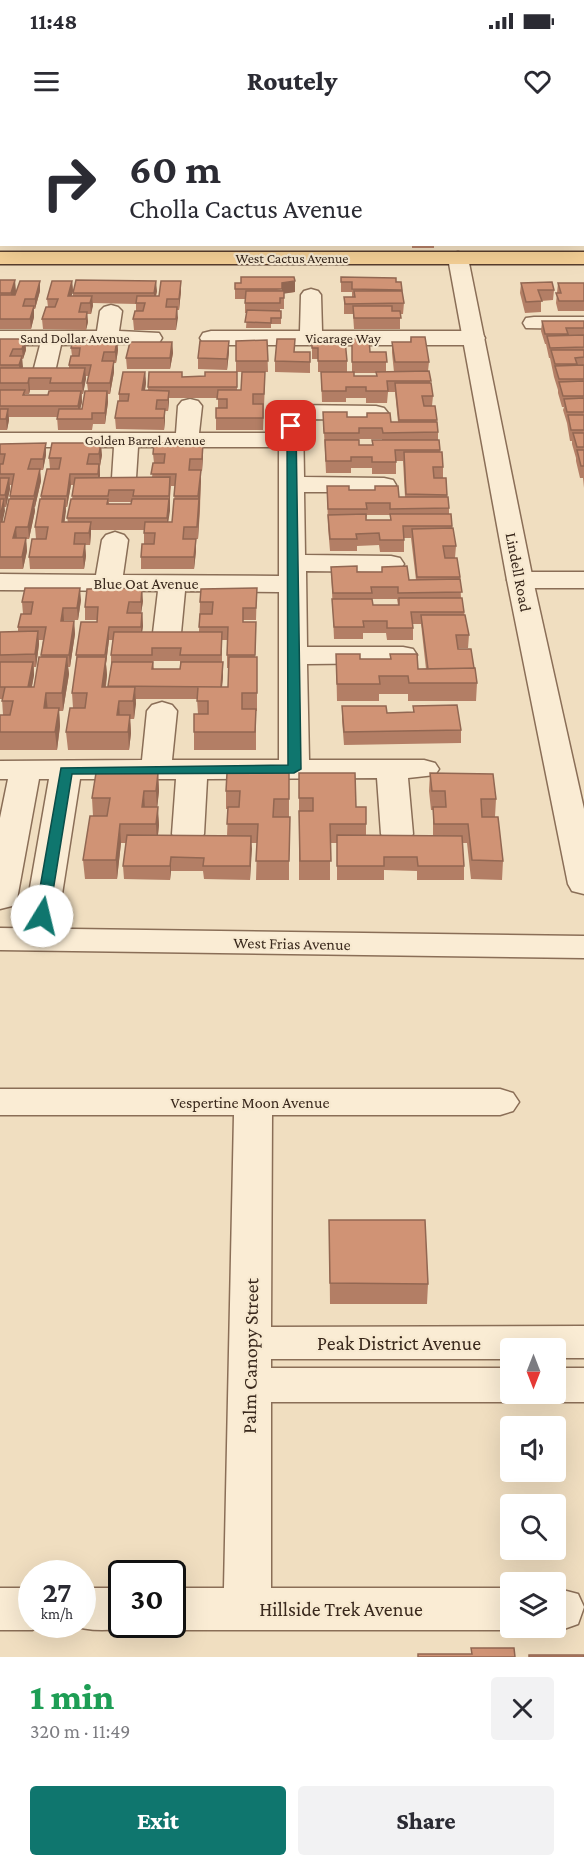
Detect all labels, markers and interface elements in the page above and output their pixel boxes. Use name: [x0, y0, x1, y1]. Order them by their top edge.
text: 11:48: [30, 9, 77, 34]
icon: menu: [30, 65, 63, 98]
icon: heart: [521, 65, 554, 98]
text: Routely: [247, 66, 337, 96]
icon: right: [30, 144, 108, 222]
text: 60 m: [129, 145, 221, 192]
text: Cholla Cactus Avenue: [129, 194, 363, 224]
street label: West Cactus Avenue: [235, 250, 349, 266]
street label: Sand Dollar Avenue: [20, 330, 130, 346]
street label: Vicarage Way: [305, 330, 381, 346]
pin: [265, 400, 316, 451]
icon: arrive: [274, 409, 307, 442]
street label: Golden Barrel Avenue: [85, 432, 205, 448]
street label: Lindell Road: [503, 531, 535, 614]
street label: Blue Oat Avenue: [93, 575, 199, 592]
position arrow: [10, 884, 74, 948]
street label: West Frias Avenue: [233, 934, 351, 953]
street label: Vespertine Moon Avenue: [171, 1094, 329, 1112]
street label: Palm Canopy Street: [238, 1277, 263, 1434]
street label: Peak District Avenue: [317, 1332, 481, 1354]
north arrow: [500, 1338, 566, 1404]
map controls: [500, 1338, 566, 1638]
button: sound: [500, 1416, 566, 1482]
button: search: [500, 1494, 566, 1560]
speed limit sign: 30: [108, 1560, 186, 1638]
button: layers: [500, 1572, 566, 1638]
text: 27: [42, 1575, 72, 1608]
street label: Hillside Trek Avenue: [259, 1598, 423, 1620]
text: km/h: [41, 1606, 73, 1622]
text: 1 min: [30, 1677, 114, 1717]
button: close: [491, 1677, 554, 1740]
text: 320 m · 11:49: [30, 1720, 130, 1742]
button: Exit: [30, 1786, 286, 1855]
button: Share: [298, 1786, 554, 1855]

